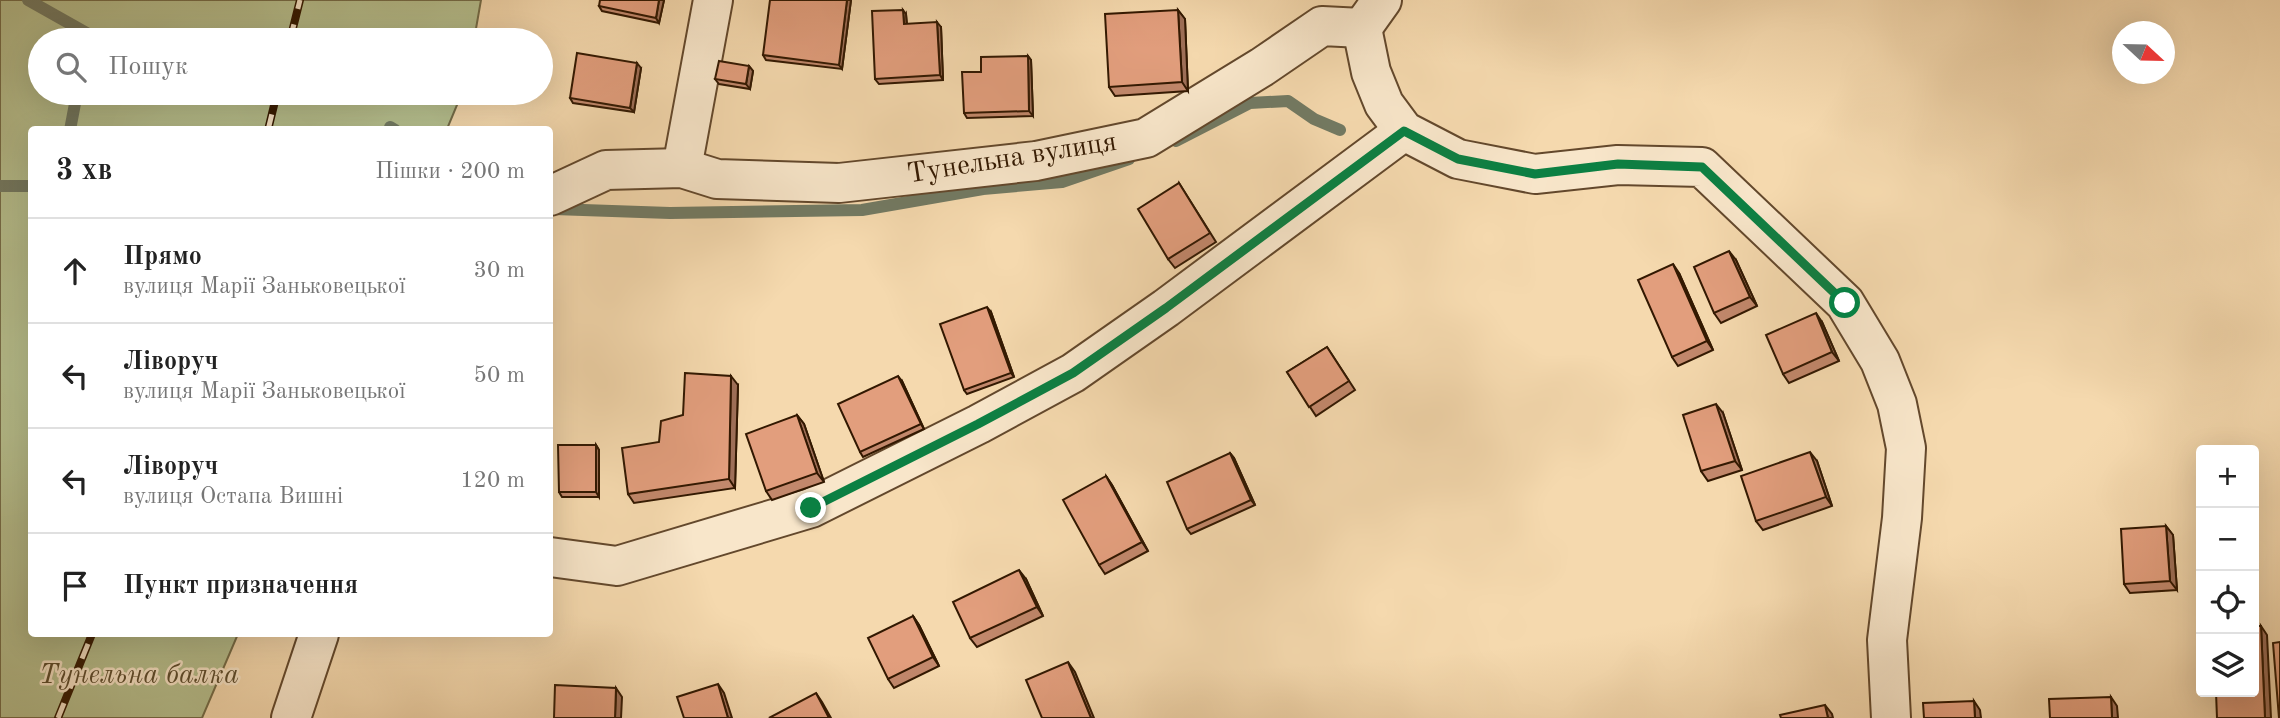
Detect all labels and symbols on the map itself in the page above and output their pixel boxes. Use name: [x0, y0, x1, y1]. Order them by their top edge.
north arrow: [2112, 21, 2175, 84]
street label: Тунельна вулиця: [905, 129, 1119, 189]
route start: [1829, 287, 1860, 318]
route end: [795, 492, 826, 523]
park label: Тунельна балка: [39, 662, 239, 690]

